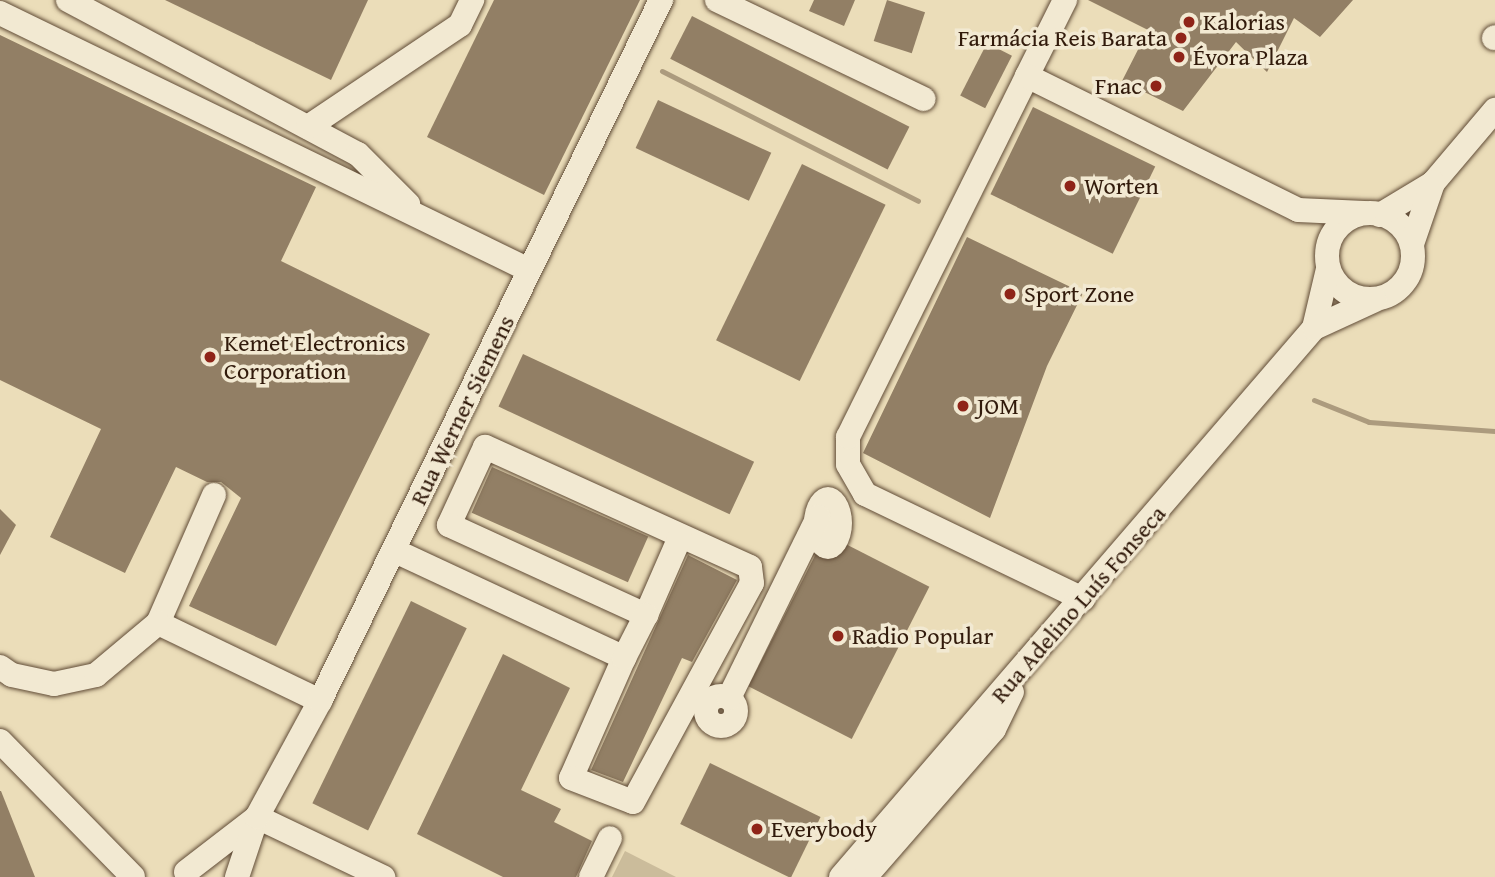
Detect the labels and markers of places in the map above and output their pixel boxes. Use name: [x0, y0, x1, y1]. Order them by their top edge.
place label: Kalorias: [1203, 8, 1285, 36]
marker: Kalorias: [1181, 14, 1197, 30]
place label: Farmácia Reis Barata: [958, 24, 1167, 52]
marker: Farmácia Reis Barata: [1173, 30, 1189, 46]
place label: Évora Plaza: [1193, 43, 1308, 71]
marker: Évora Plaza: [1171, 49, 1187, 65]
place label: Fnac: [1095, 72, 1142, 100]
marker: Fnac: [1148, 78, 1164, 94]
place label: Worten: [1084, 172, 1159, 200]
marker: Worten: [1062, 178, 1078, 194]
place label: Sport Zone: [1024, 280, 1134, 308]
marker: Sport Zone: [1002, 286, 1018, 302]
place label: Kemet Electronics Corporation: [224, 329, 406, 385]
marker: Kemet Electronics Corporation: [202, 349, 218, 365]
place label: JOM: [977, 392, 1019, 420]
marker: JOM: [955, 398, 971, 414]
place label: Radio Popular: [852, 622, 993, 650]
marker: Radio Popular: [830, 628, 846, 644]
place label: Everybody: [771, 815, 877, 843]
marker: Everybody: [749, 821, 765, 837]

